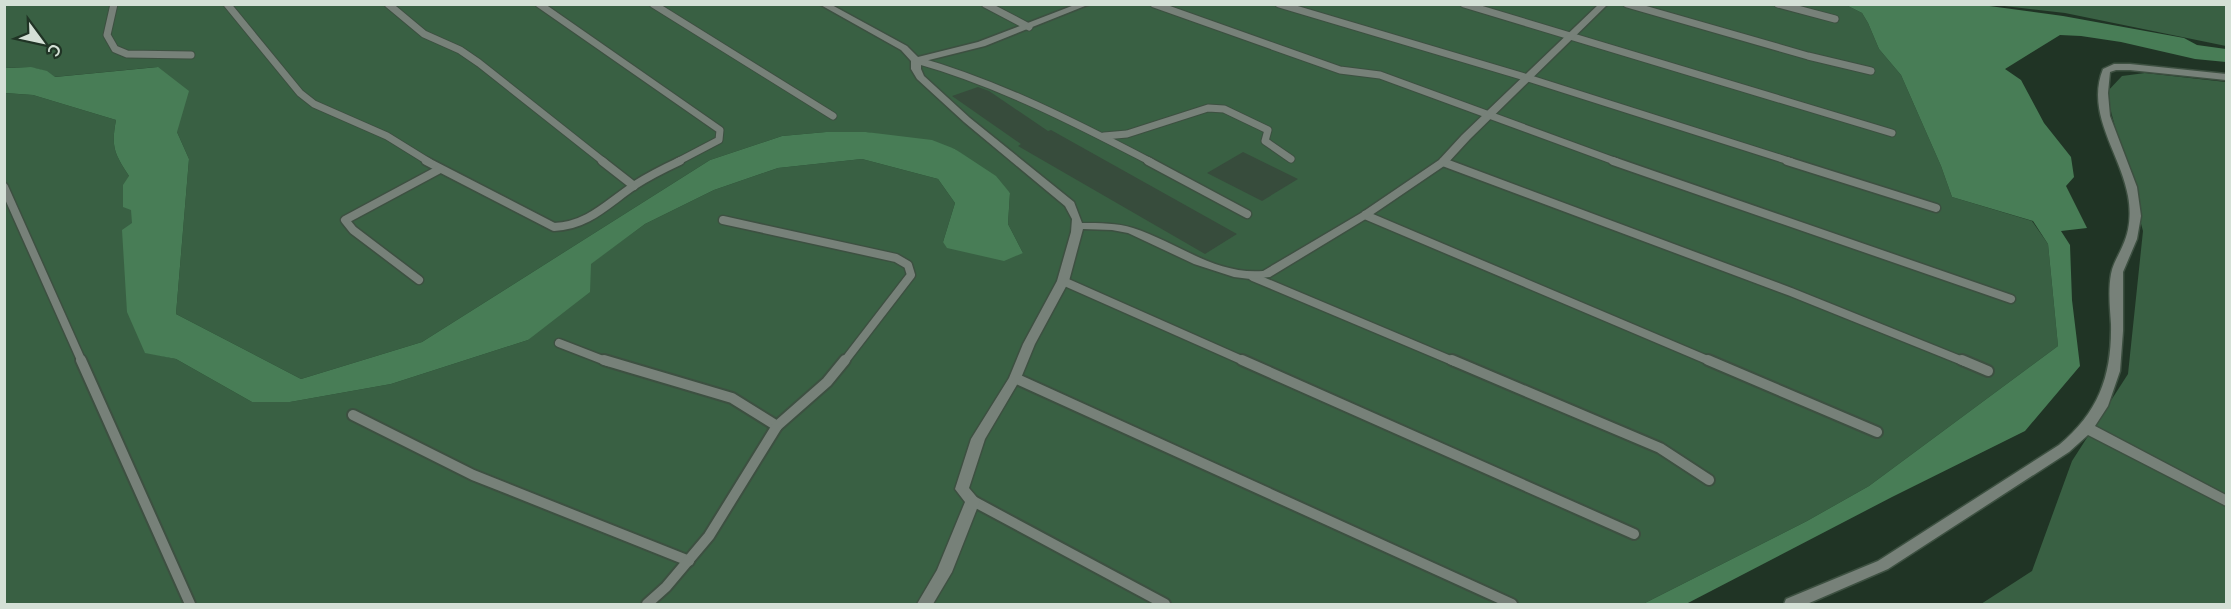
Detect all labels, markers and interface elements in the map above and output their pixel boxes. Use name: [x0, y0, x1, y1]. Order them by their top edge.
north arrow: [12, 12, 72, 72]
text: С: [44, 41, 66, 60]

